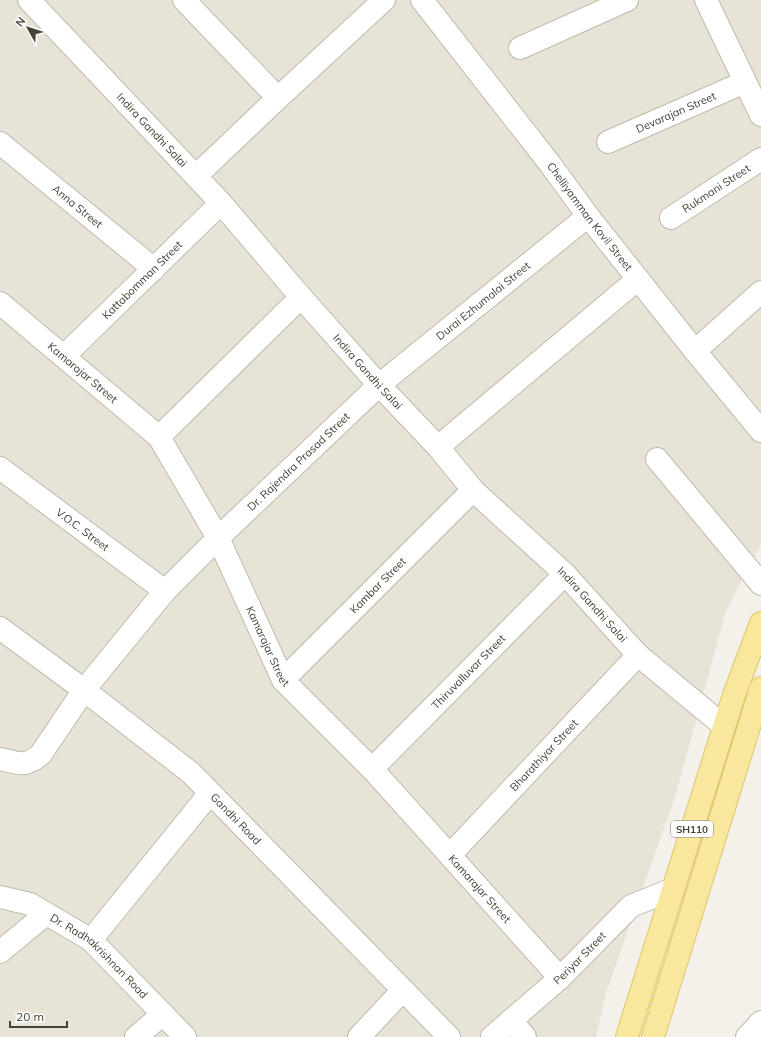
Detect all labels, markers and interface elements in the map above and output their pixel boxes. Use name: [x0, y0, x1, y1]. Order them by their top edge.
north arrow: [8, 8, 48, 48]
text: N: [12, 14, 28, 29]
street label: Devarajan Street: [634, 89, 718, 136]
street label: Indira Gandhi Salai: [114, 90, 190, 170]
street label: Chelliyamman Kovil Street: [544, 159, 636, 274]
street label: Rukmani Street: [680, 161, 753, 216]
street label: Anna Street: [49, 182, 106, 231]
street label: Kattabomman Street: [99, 238, 185, 322]
street label: Durai Ezhumalai Street: [433, 258, 533, 343]
street label: Indira Gandhi Salai: [330, 331, 405, 412]
street label: Kamarajar Street: [45, 339, 120, 406]
street label: Dr. Rajendra Prasad Street: [244, 409, 353, 514]
street label: V.O.C. Street: [53, 505, 112, 554]
street label: Kambar Street: [347, 554, 409, 616]
street label: Indira Gandhi Salai: [555, 564, 630, 645]
street label: Kamarajar Street: [243, 604, 293, 690]
street label: Thiruvalluvar Street: [428, 631, 509, 712]
street label: Bharathiyar Street: [507, 716, 581, 794]
street label: Gandhi Road: [208, 790, 264, 848]
road number: SH110: [671, 821, 713, 837]
street label: Kamarajar Street: [445, 852, 514, 926]
street label: Dr. Radhakrishnan Road: [48, 911, 151, 1001]
street label: Periyar Street: [550, 928, 609, 988]
scale bar: [10, 1003, 67, 1029]
text: 20 m: [16, 1009, 44, 1024]

